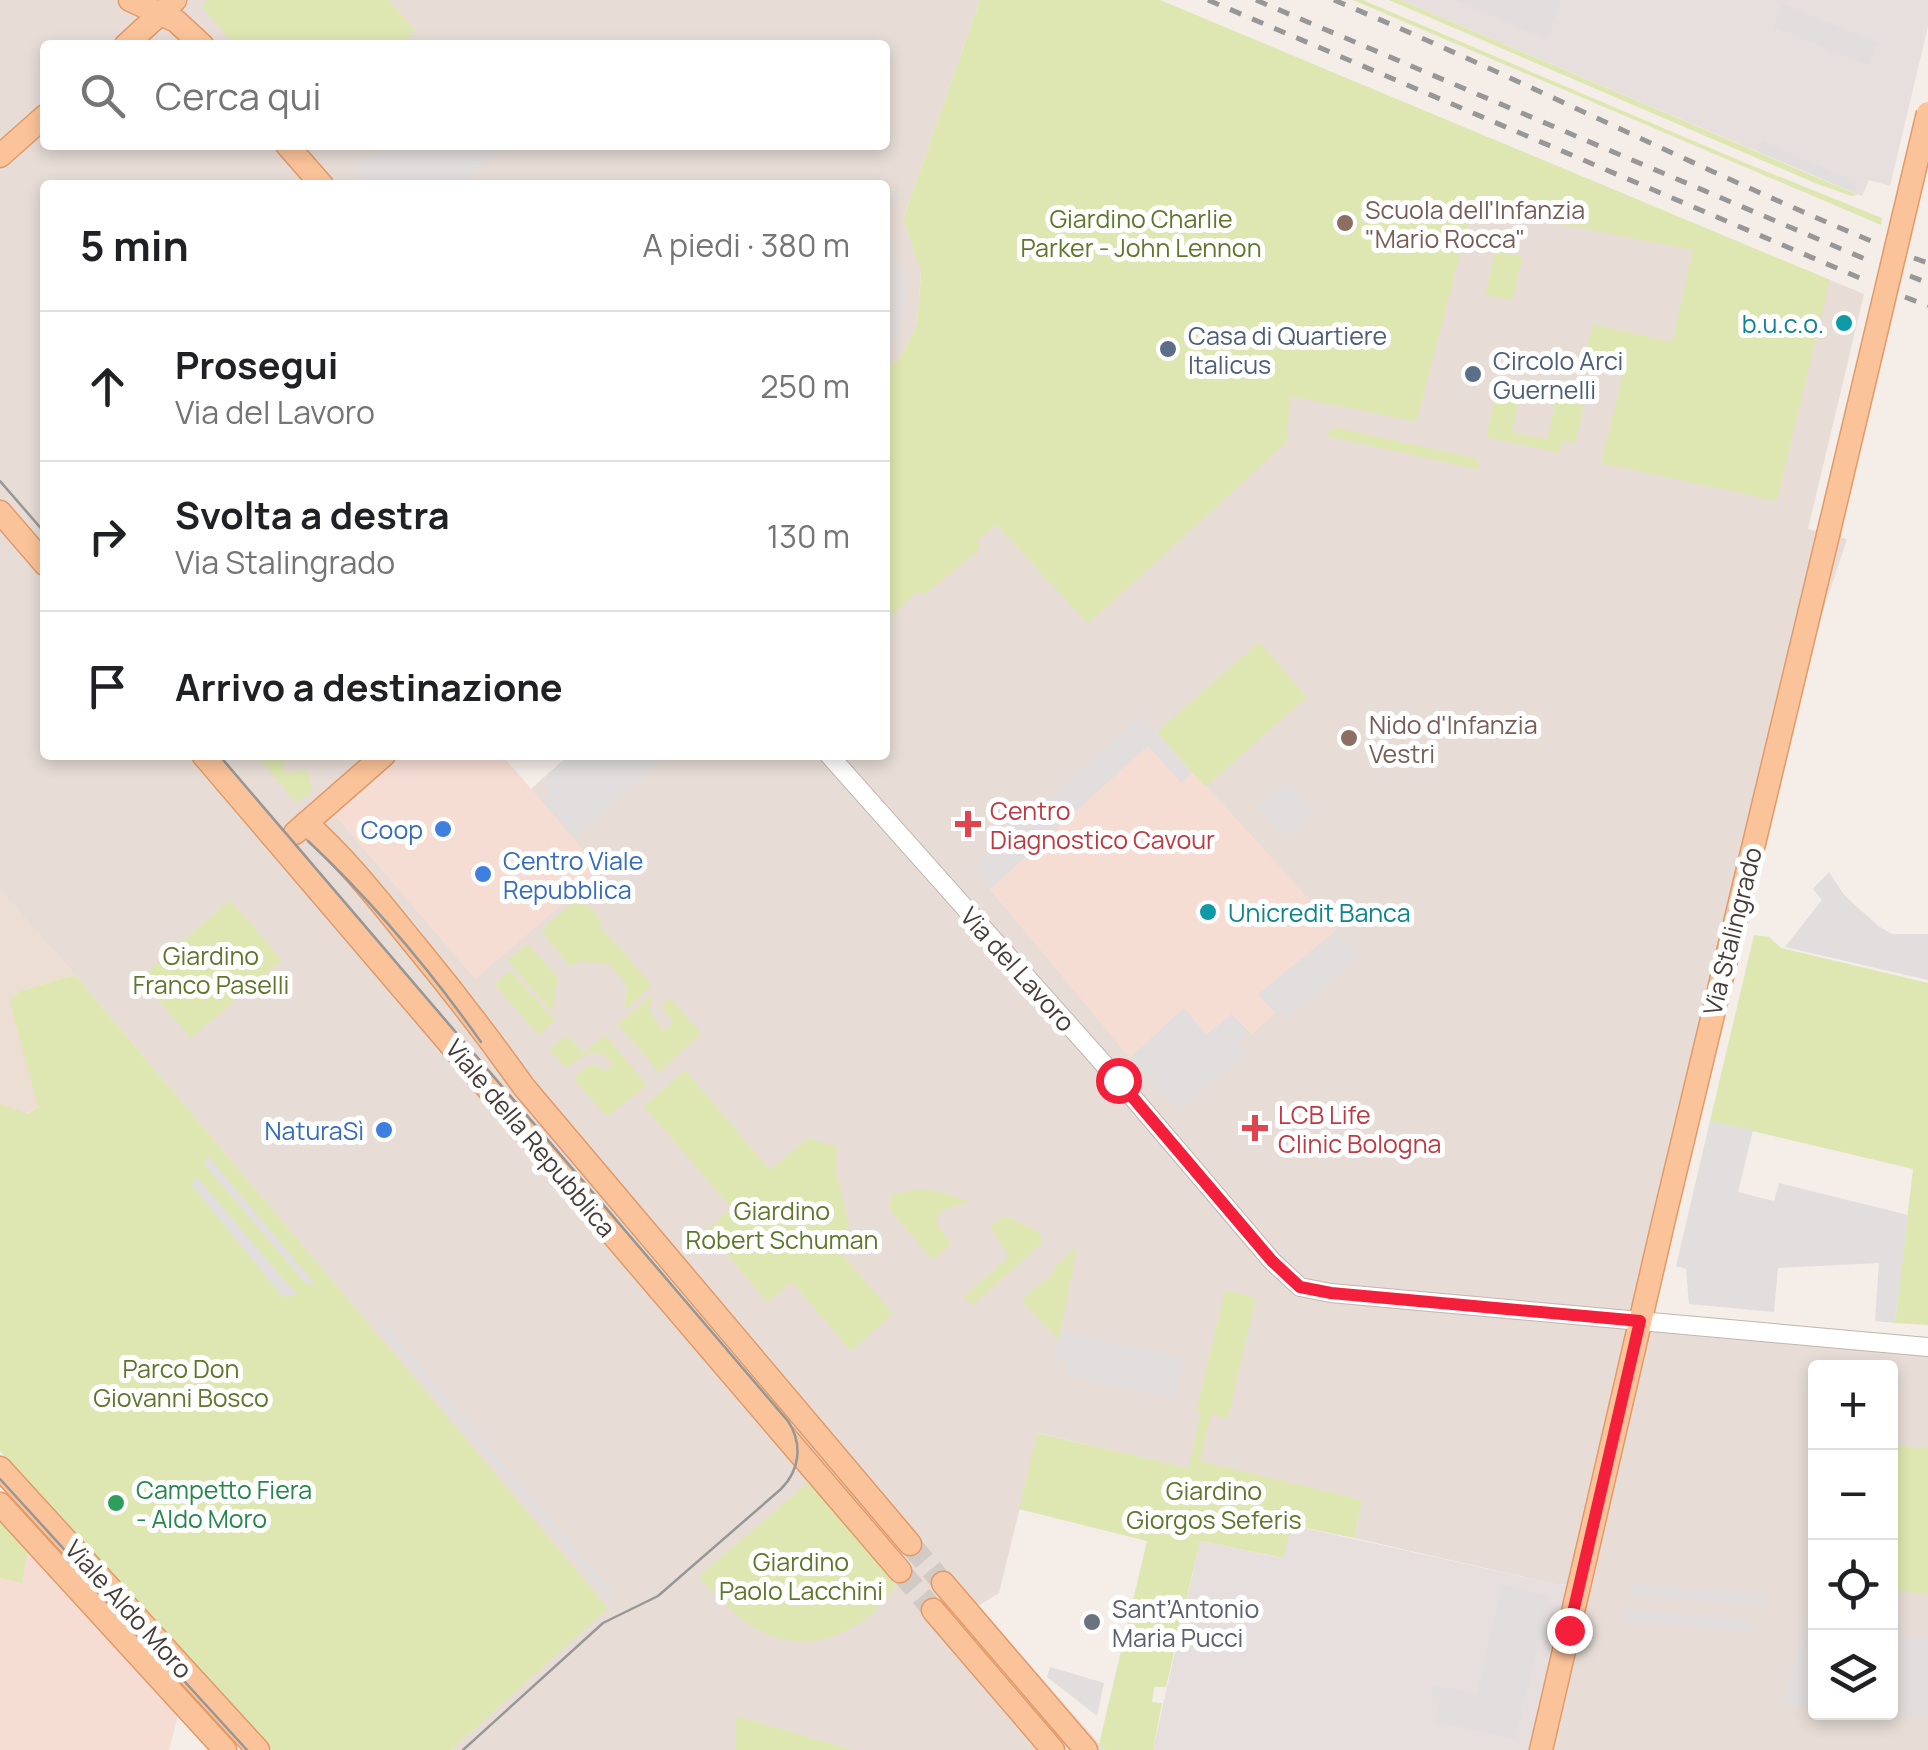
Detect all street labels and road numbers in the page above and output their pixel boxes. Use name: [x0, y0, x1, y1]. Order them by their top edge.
street label: Via Stalingrado: [1694, 843, 1770, 1019]
street label: Via del Lavoro: [953, 899, 1083, 1039]
street label: Viale della Repubblica: [438, 1032, 624, 1244]
street label: Viale Aldo Moro: [57, 1532, 201, 1686]

